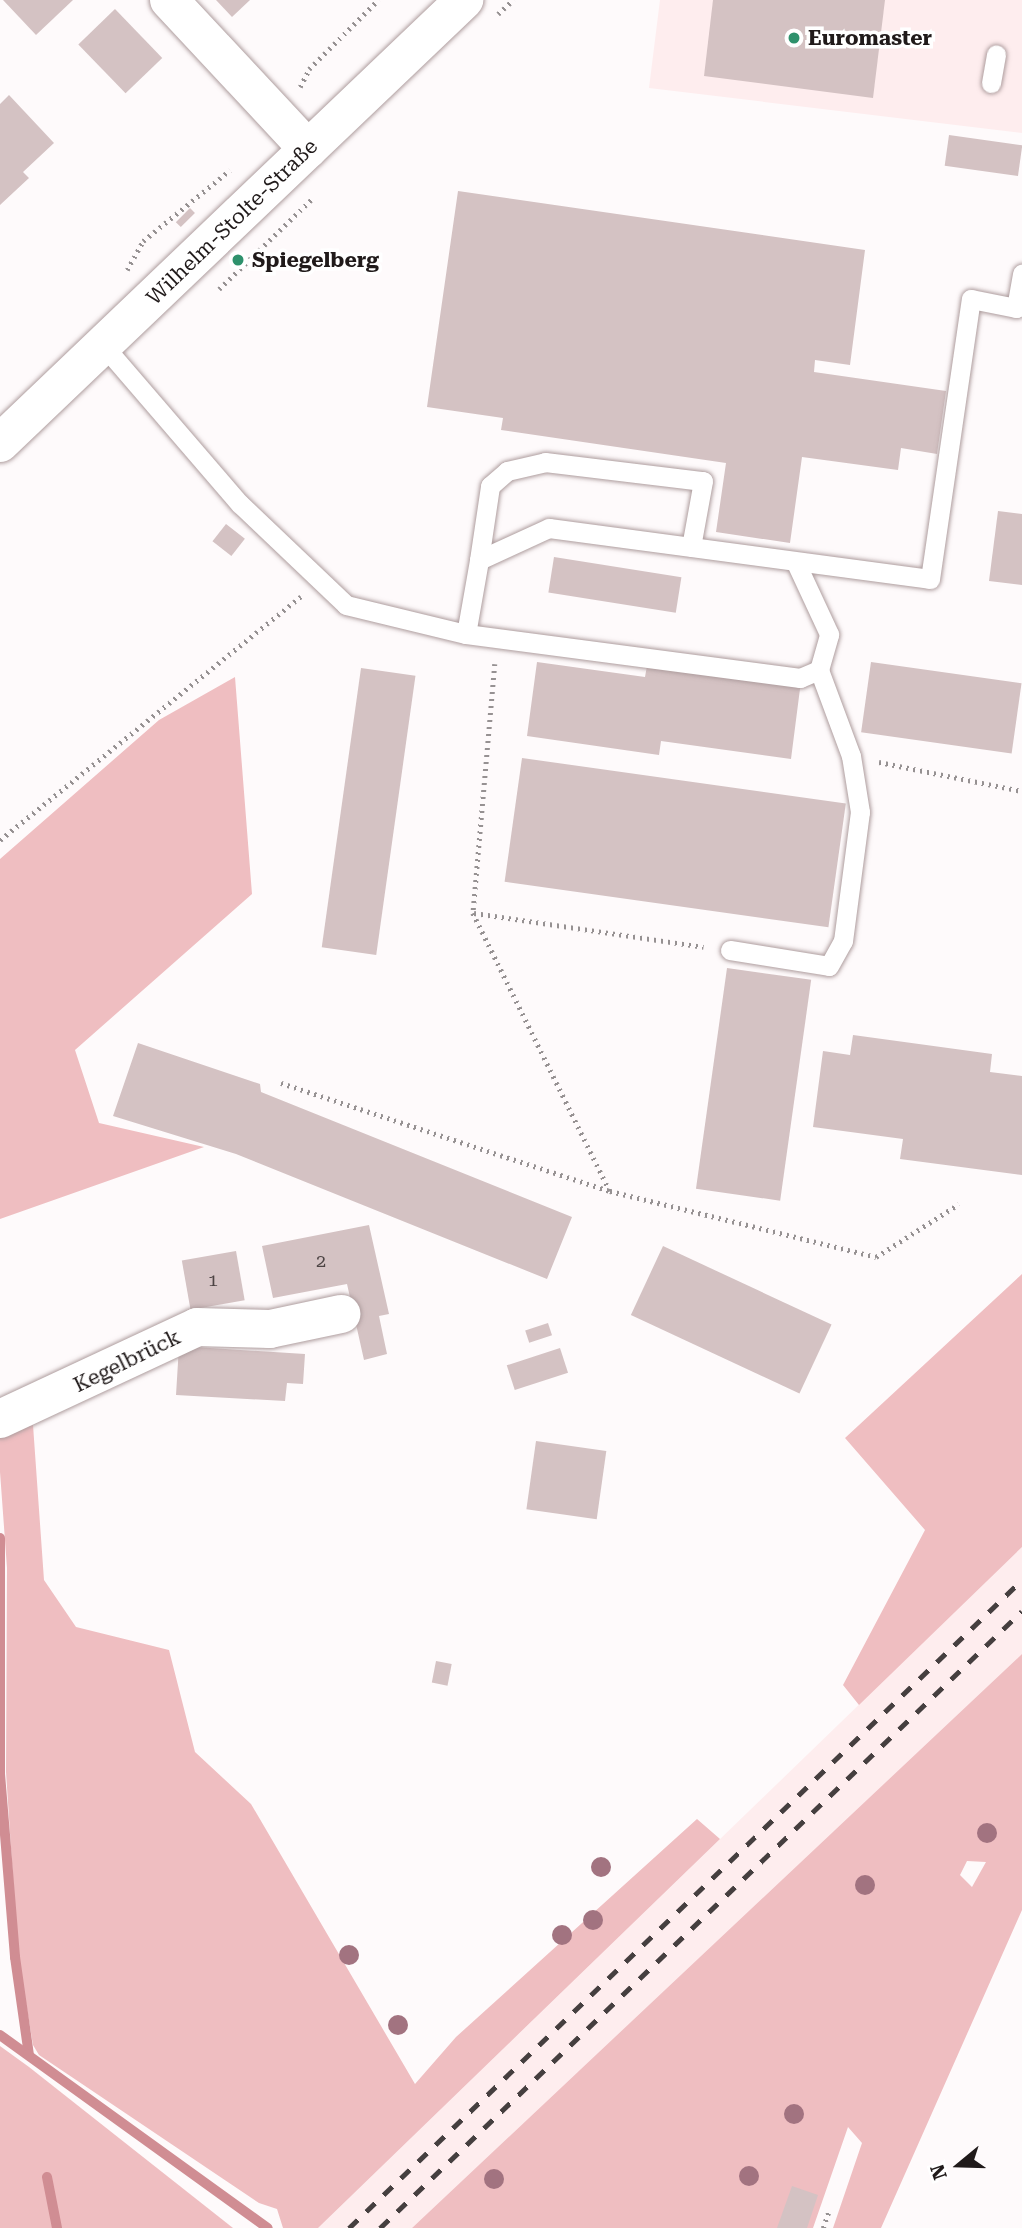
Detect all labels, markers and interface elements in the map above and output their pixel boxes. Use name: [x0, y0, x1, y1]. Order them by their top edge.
place label: Euromaster: [808, 25, 932, 51]
marker: Euromaster: [786, 30, 802, 46]
street label: Wilhelm-Stolte-Straße: [141, 134, 323, 310]
place label: Spiegelberg: [252, 247, 379, 273]
marker: Spiegelberg: [230, 252, 246, 268]
house number: 2: [316, 1250, 326, 1272]
house number: 1: [208, 1269, 218, 1291]
street label: Kegelbrück: [69, 1324, 185, 1398]
north arrow: [924, 2130, 994, 2200]
text: N: [925, 2161, 952, 2183]

